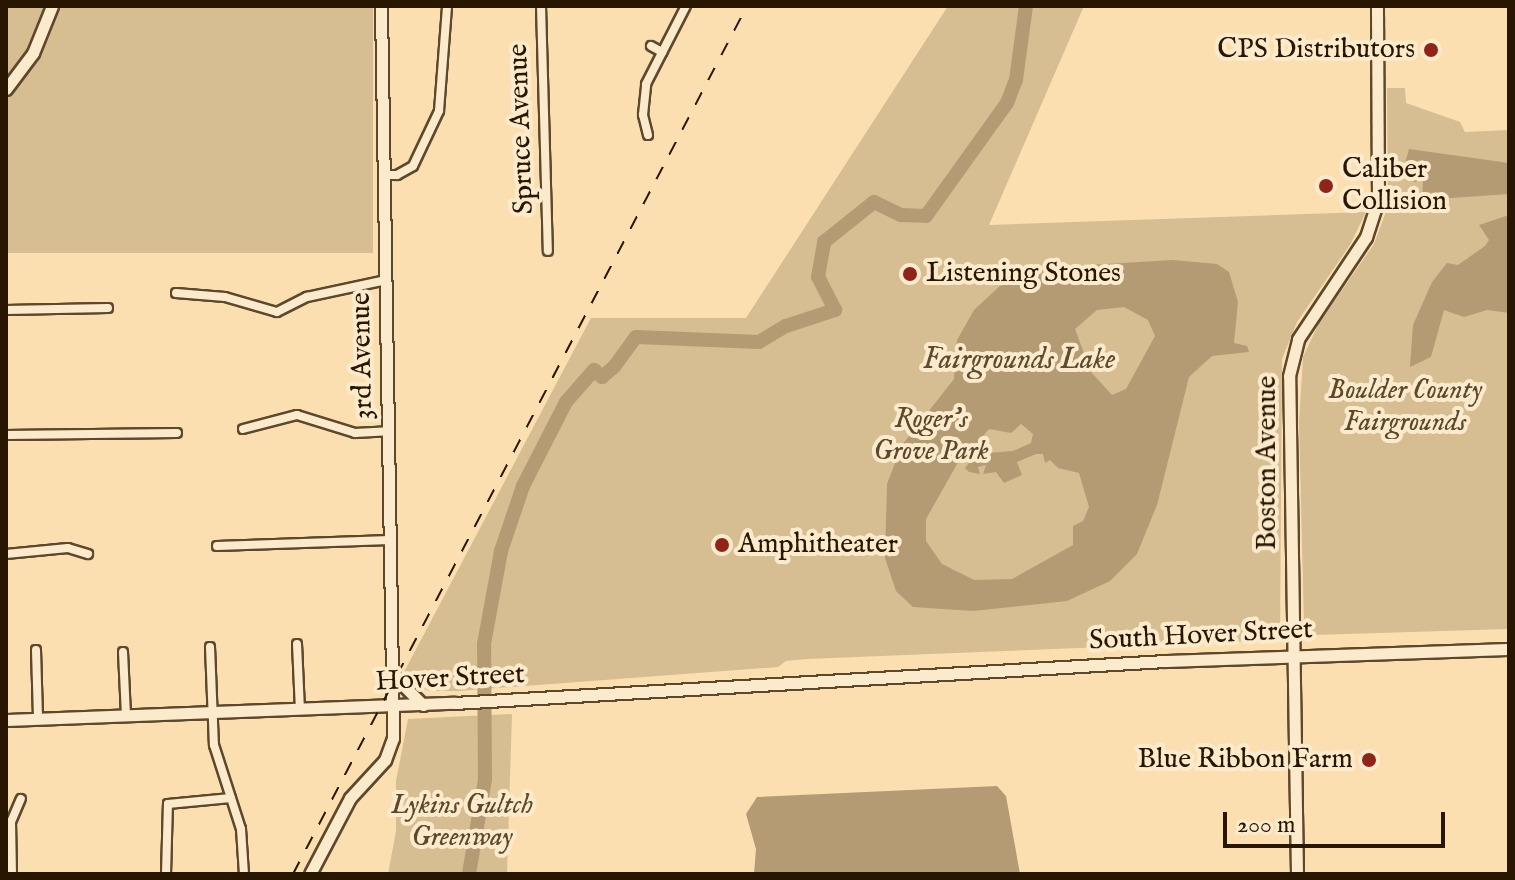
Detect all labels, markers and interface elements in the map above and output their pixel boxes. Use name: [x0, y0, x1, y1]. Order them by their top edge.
place label: CPS Distributors: [1217, 33, 1415, 67]
marker: CPS Distributors: [1422, 41, 1440, 59]
street label: Spruce Avenue: [502, 43, 542, 215]
place label: Caliber Collision: [1342, 153, 1447, 219]
marker: Caliber Collision: [1317, 177, 1335, 195]
place label: Listening Stones: [926, 257, 1121, 291]
marker: Listening Stones: [901, 265, 919, 283]
street label: 3rd Avenue: [345, 292, 381, 420]
water label: Fairgrounds Lake: [923, 342, 1115, 378]
park label: Boulder County Fairgrounds: [1328, 374, 1482, 440]
street label: Boston Avenue: [1251, 376, 1285, 550]
park label: Roger's Grove Park: [873, 403, 989, 469]
place label: Amphitheater: [738, 528, 898, 562]
marker: Amphitheater: [713, 536, 731, 554]
street label: South Hover Street: [1088, 613, 1314, 659]
street label: Hover Street: [374, 658, 526, 700]
place label: Blue Ribbon Farm: [1138, 743, 1353, 777]
marker: Blue Ribbon Farm: [1360, 751, 1378, 769]
park label: Lykins Gultch Greenway: [391, 789, 533, 855]
scale bar: [1227, 796, 1449, 846]
text: 200 m: [1237, 810, 1296, 841]

